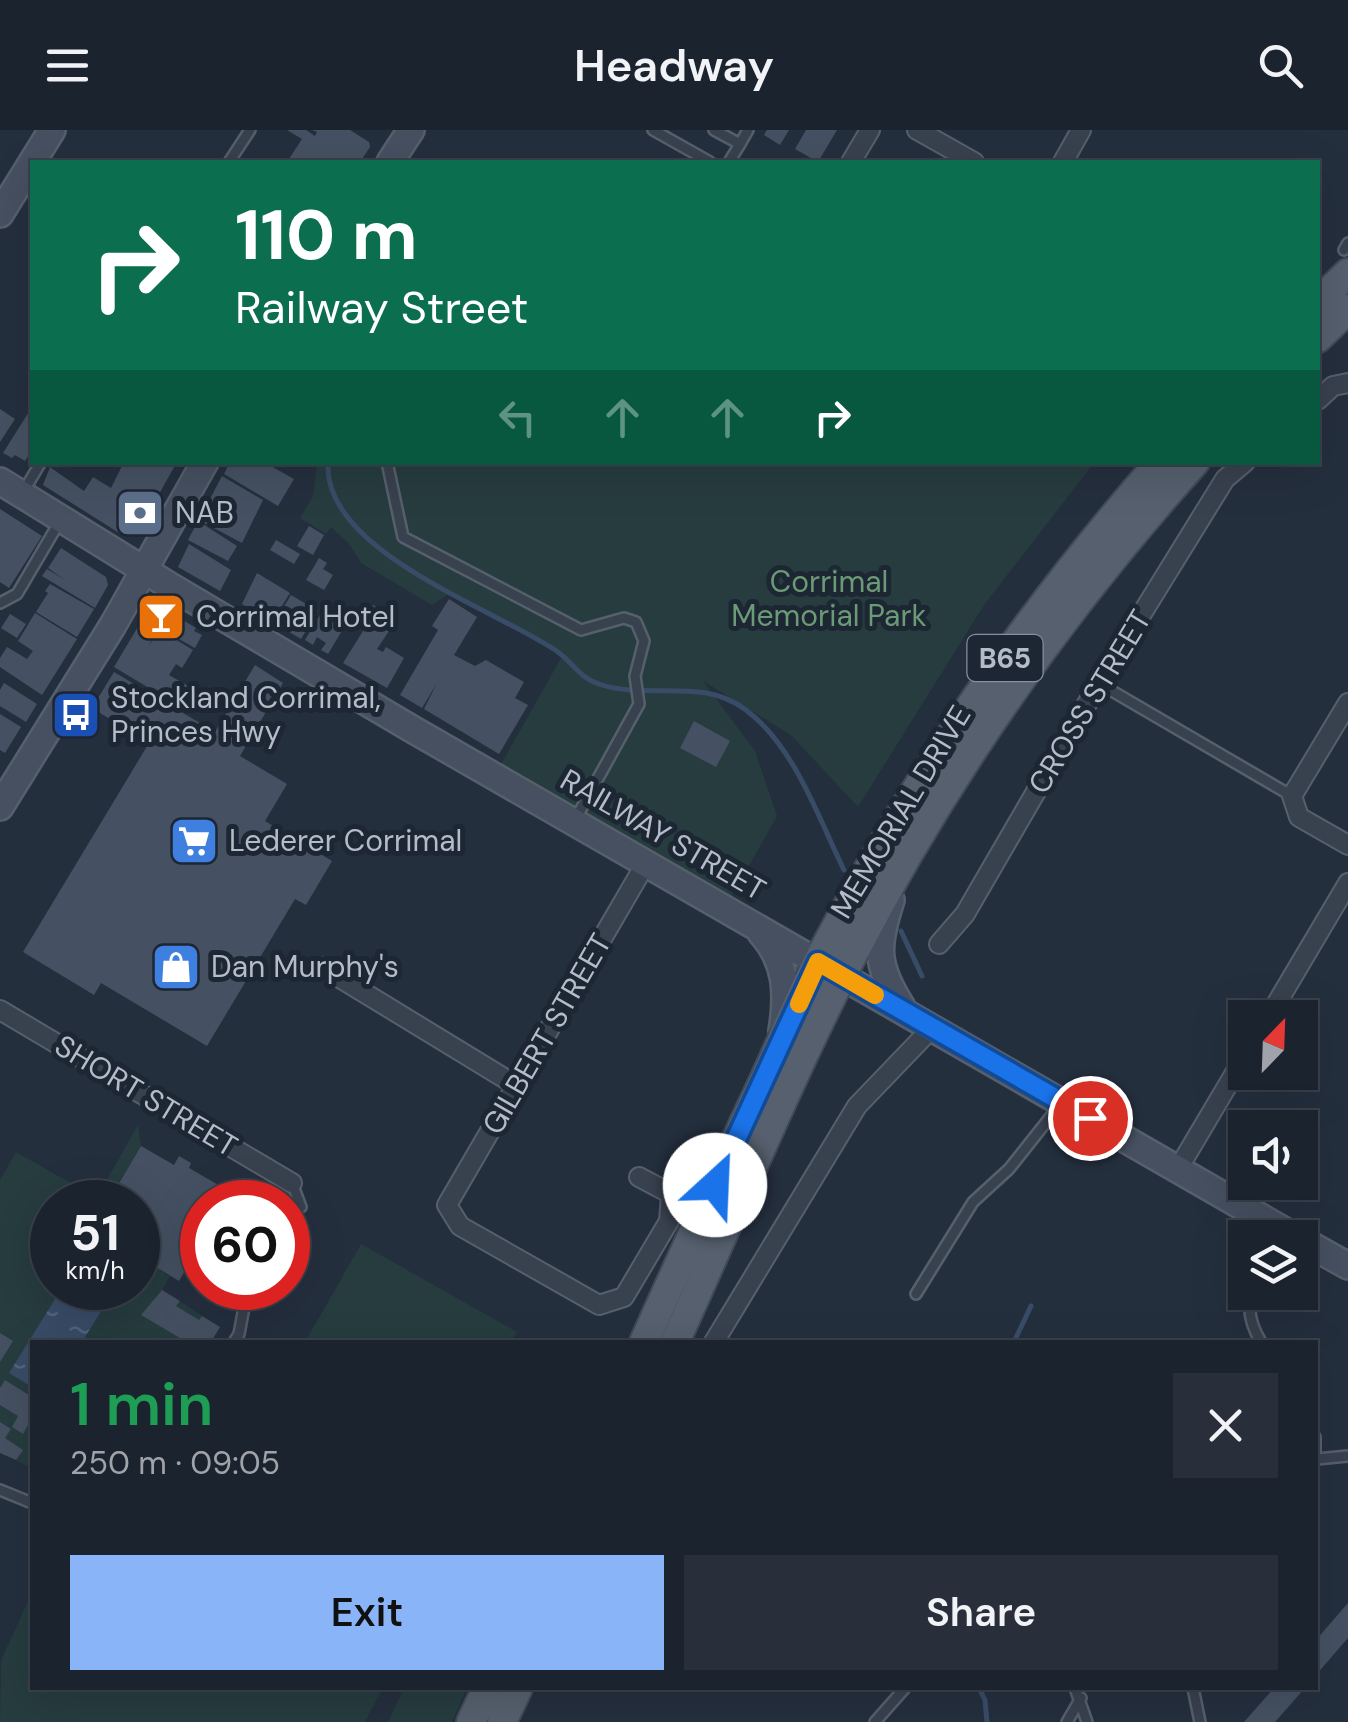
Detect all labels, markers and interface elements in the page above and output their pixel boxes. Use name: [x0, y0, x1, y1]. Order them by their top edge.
text: Headway: [574, 36, 774, 95]
icon: menu: [40, 38, 95, 93]
icon: search: [1253, 38, 1308, 93]
text: 110 m: [235, 190, 418, 281]
icon: right: [70, 200, 200, 330]
text: Railway Street: [235, 278, 528, 337]
icon: left: [490, 390, 545, 445]
icon: ahead: [595, 390, 650, 445]
icon: ahead: [700, 390, 755, 445]
icon: right: [805, 390, 860, 445]
bank icon: NAB: [114, 487, 166, 539]
place label: NAB: [175, 493, 234, 532]
park label: Corrimal Memorial Park: [731, 562, 927, 635]
bar icon: Corrimal Hotel: [135, 591, 187, 643]
place label: Corrimal Hotel: [196, 597, 395, 636]
street label: CROSS STREET: [1019, 603, 1160, 801]
road number: B65: [968, 635, 1042, 681]
place label: Stockland Corrimal, Princes Hwy: [111, 678, 381, 751]
bus stop icon: Stockland Corrimal, Princes Hwy: [50, 689, 102, 741]
street label: MEMORIAL DRIVE: [822, 698, 980, 925]
street label: RAILWAY STREET: [554, 760, 773, 909]
supermarket icon: Lederer Corrimal: [168, 815, 220, 867]
place label: Lederer Corrimal: [229, 821, 462, 860]
street label: GILBERT STREET: [473, 926, 620, 1141]
shop icon: Dan Murphy's: [150, 941, 202, 993]
place label: Dan Murphy's: [211, 947, 399, 986]
north arrow: [1228, 1000, 1318, 1090]
map controls: [1228, 1000, 1318, 1310]
street label: SHORT STREET: [48, 1026, 245, 1165]
pin: [1048, 1076, 1133, 1161]
icon: arrive: [1063, 1091, 1118, 1146]
button: sound: [1228, 1110, 1318, 1200]
position arrow: [663, 1133, 767, 1237]
speed limit sign: 60: [180, 1180, 310, 1310]
text: 51: [70, 1200, 120, 1266]
button: layers: [1228, 1220, 1318, 1310]
text: km/h: [65, 1254, 125, 1287]
text: 1 min: [70, 1365, 213, 1444]
button: close: [1173, 1373, 1278, 1478]
text: 250 m · 09:05: [70, 1442, 280, 1484]
button: Exit: [70, 1555, 664, 1670]
button: Share: [684, 1555, 1278, 1670]

